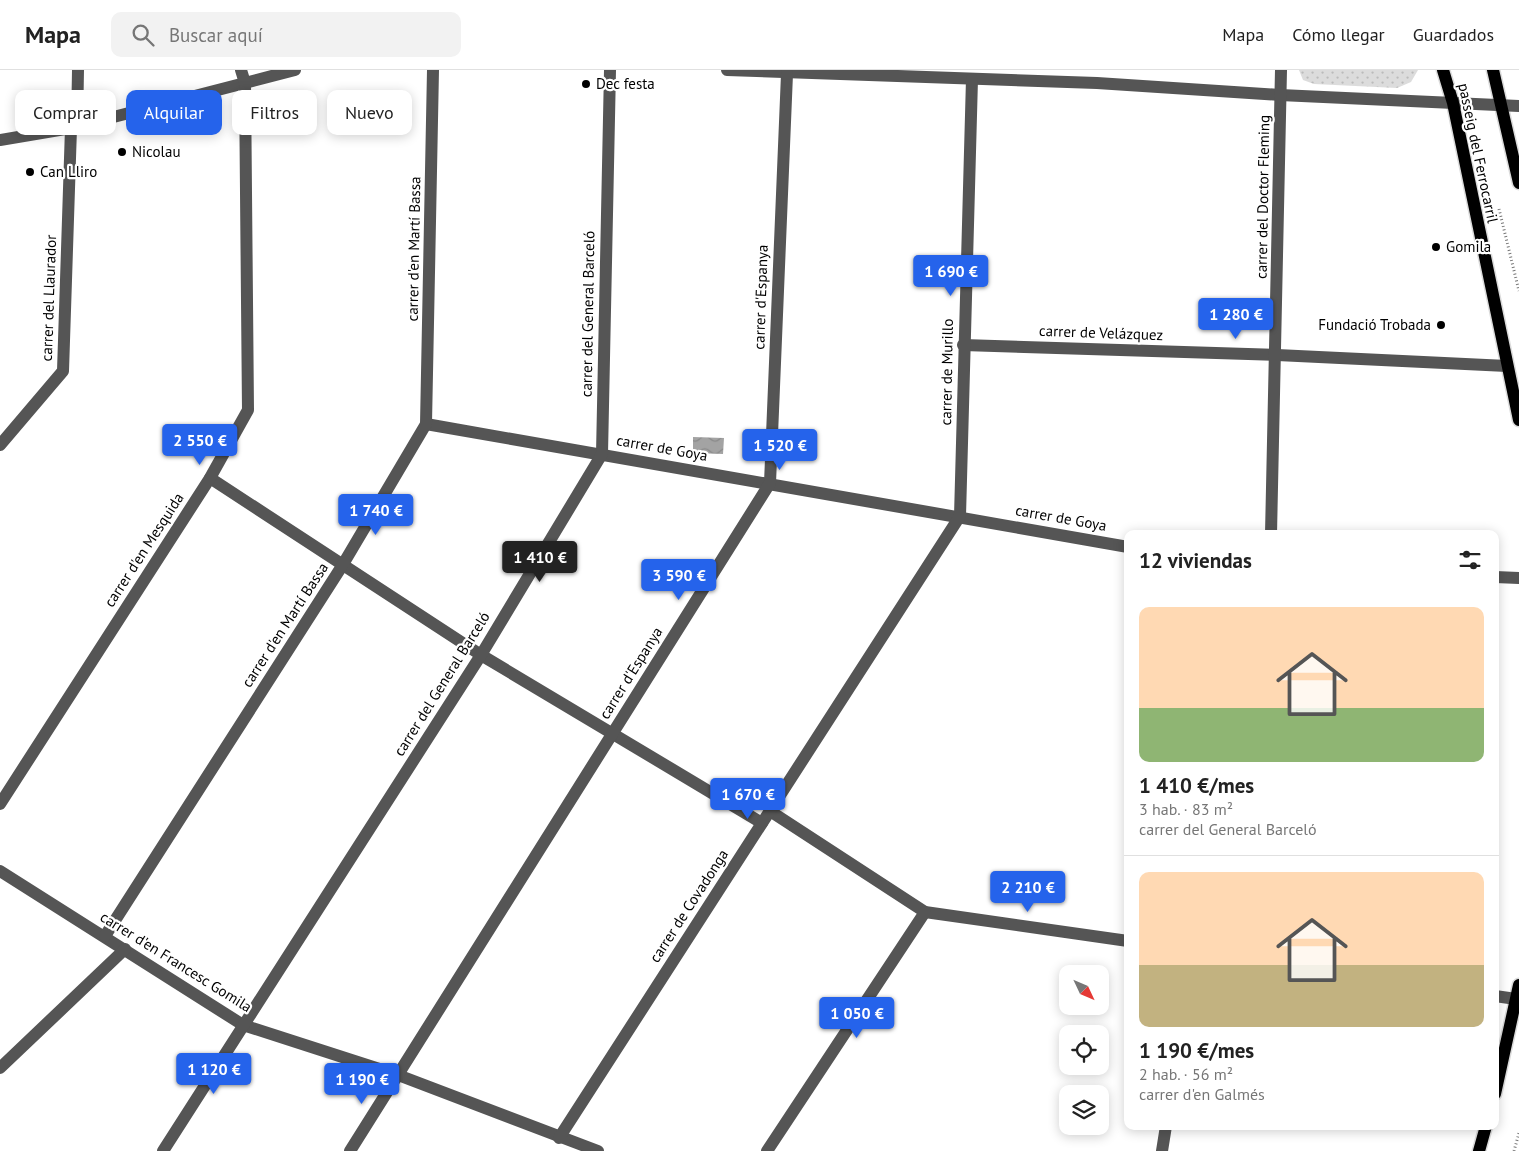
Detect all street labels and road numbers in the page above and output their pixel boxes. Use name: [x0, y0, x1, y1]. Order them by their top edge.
street label: passeig del Ferrocarril: [1454, 81, 1503, 225]
street label: carrer del Doctor Fleming: [1252, 115, 1273, 279]
street label: carrer d'en Martí Bassa: [403, 176, 424, 322]
street label: carrer del General Barceló: [577, 231, 598, 397]
street label: carrer del Llaurador: [37, 234, 60, 362]
street label: carrer d'Espanya: [749, 244, 772, 350]
street label: carrer de Murillo: [936, 318, 957, 426]
street label: carrer de Velázquez: [1039, 321, 1163, 344]
street label: carrer de Goya: [615, 430, 709, 465]
street label: carrer d'en Mesquida: [100, 489, 188, 610]
street label: carrer de Goya: [1014, 500, 1108, 535]
street label: carrer d'en Martí Bassa: [237, 559, 332, 691]
street label: carrer del General Barceló: [389, 608, 494, 759]
street label: carrer d'Espanya: [595, 623, 666, 722]
street label: carrer de Covadonga: [645, 846, 732, 966]
street label: carrer d'en Francesc Gomila: [97, 907, 256, 1016]

